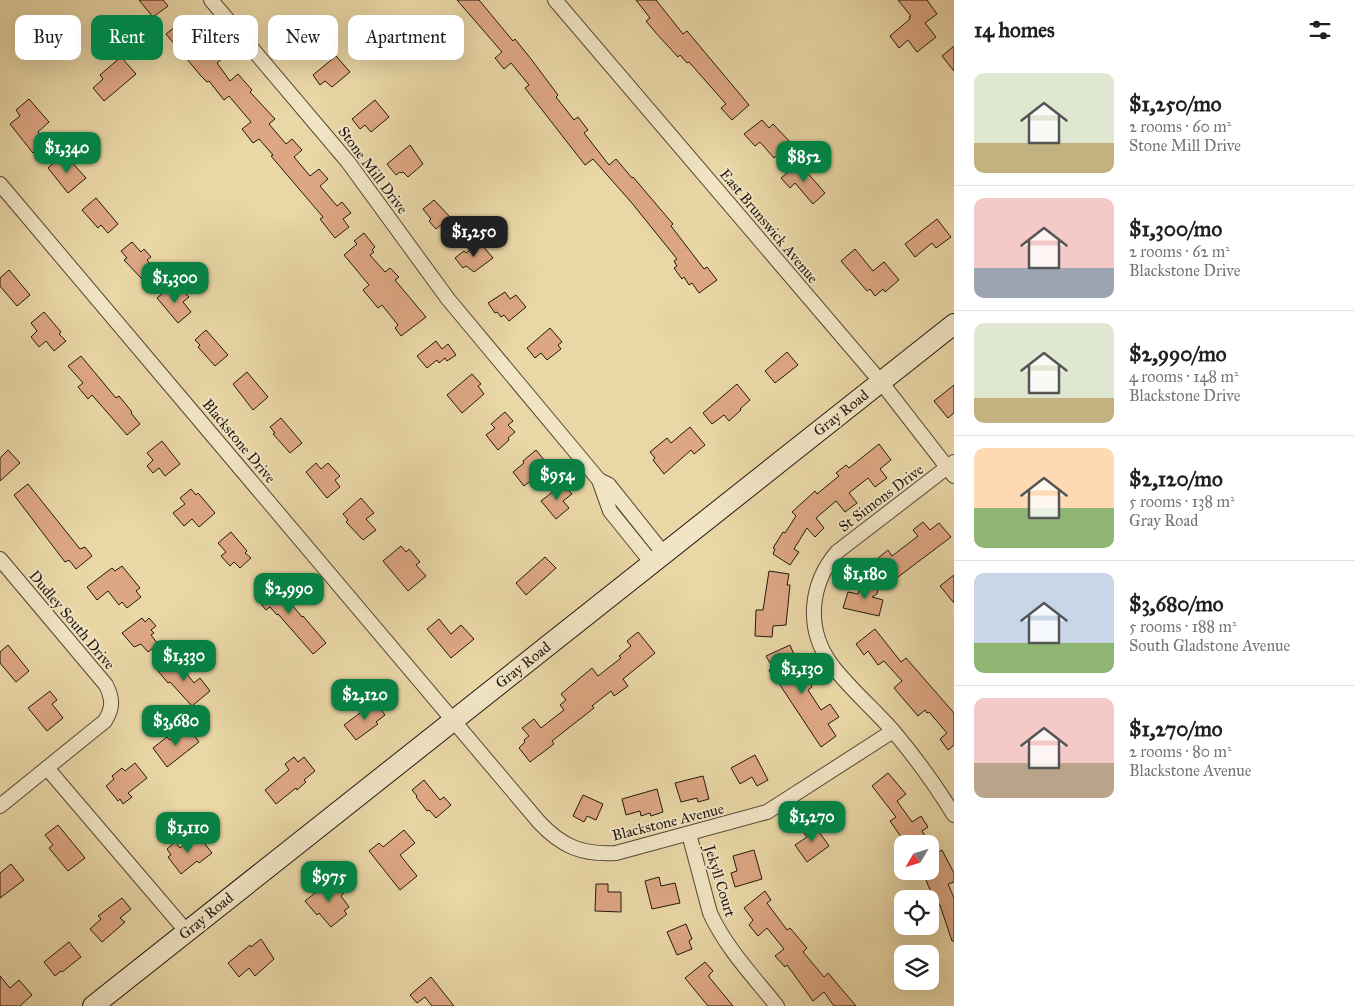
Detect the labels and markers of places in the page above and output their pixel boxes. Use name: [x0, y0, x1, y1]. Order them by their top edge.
pin: $1,340: [26, 132, 108, 174]
pin: $852: [774, 140, 834, 183]
pin: $1,250: [433, 216, 515, 258]
pin: $1,300: [134, 262, 216, 304]
pin: $954: [527, 458, 587, 501]
pin: $1,180: [824, 558, 906, 600]
pin: $2,990: [248, 572, 330, 615]
pin: $1,330: [143, 640, 225, 682]
pin: $1,130: [761, 652, 843, 695]
pin: $2,120: [324, 678, 406, 721]
pin: $3,680: [135, 704, 217, 747]
pin: $1,270: [771, 800, 853, 843]
pin: $1,110: [147, 812, 229, 854]
pin: $975: [299, 860, 359, 903]

